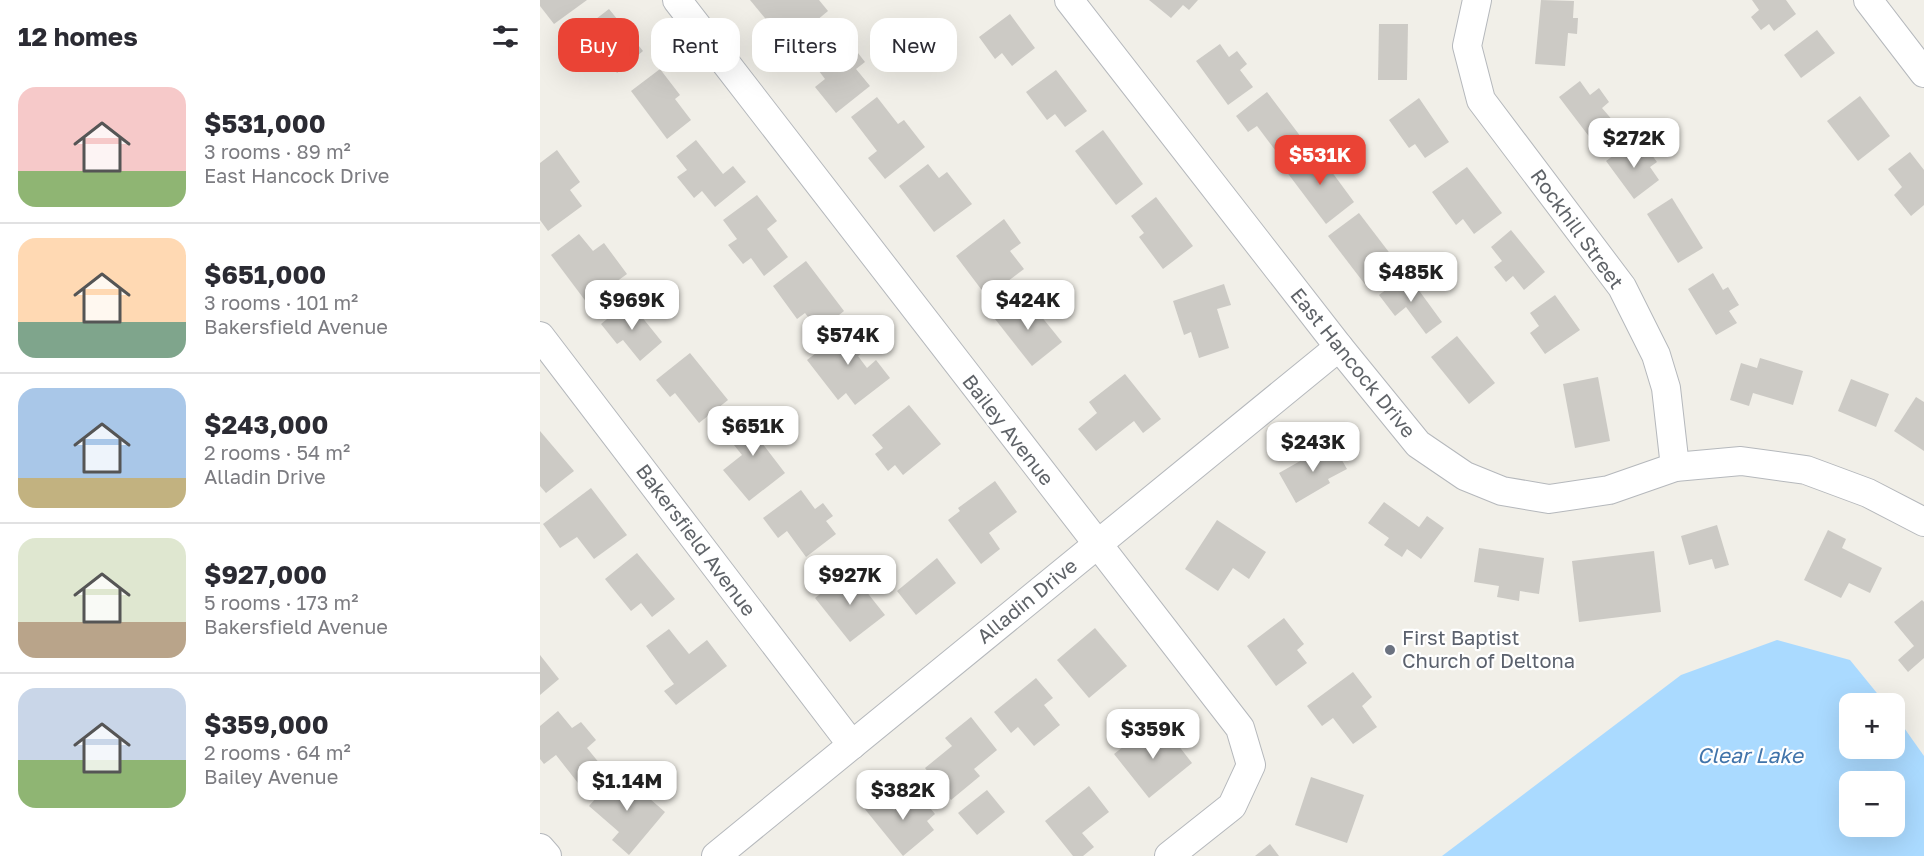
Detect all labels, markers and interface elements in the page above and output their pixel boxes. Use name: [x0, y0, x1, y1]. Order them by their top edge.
chip: Buy: [558, 18, 639, 72]
chip: Rent: [651, 18, 740, 72]
chip: Filters: [752, 18, 858, 72]
chip: New: [870, 18, 957, 72]
icon: filters: [489, 20, 522, 53]
text: 12 homes: [18, 21, 138, 52]
text: $531,000: [204, 108, 326, 139]
icon: home: [66, 111, 138, 183]
pin: $272K: [1592, 118, 1676, 169]
text: $272K: [1602, 125, 1666, 149]
pin: $531K: [1278, 135, 1362, 186]
text: 3 rooms · 89 m²: [204, 139, 351, 163]
text: $531K: [1289, 142, 1351, 166]
text: East Hancock Drive: [204, 163, 389, 187]
street label: Rockhill Street: [1526, 164, 1629, 293]
pin: $485K: [1369, 252, 1453, 303]
text: $651,000: [204, 259, 326, 290]
text: $485K: [1378, 259, 1444, 283]
icon: home: [66, 262, 138, 334]
pin: $969K: [590, 280, 674, 331]
pin: $424K: [986, 280, 1070, 331]
street label: East Hancock Drive: [1286, 283, 1421, 442]
text: $969K: [599, 287, 665, 311]
text: $424K: [995, 287, 1061, 311]
text: 3 rooms · 101 m²: [204, 290, 358, 314]
text: Bakersfield Avenue: [204, 314, 388, 338]
pin: $574K: [806, 315, 890, 366]
text: $574K: [816, 322, 880, 346]
street label: Bailey Avenue: [958, 369, 1060, 490]
pin: $651K: [711, 406, 795, 457]
text: $243,000: [204, 409, 328, 440]
icon: home: [66, 412, 138, 484]
text: $651K: [721, 413, 785, 437]
pin: $243K: [1271, 422, 1355, 473]
text: $243K: [1281, 429, 1345, 453]
text: 2 rooms · 54 m²: [204, 440, 350, 464]
street label: Bakersfield Avenue: [632, 459, 762, 620]
text: Alladin Drive: [204, 464, 326, 488]
street label: Alladin Drive: [972, 553, 1081, 648]
pin: $927K: [808, 555, 892, 606]
text: $927,000: [204, 559, 327, 590]
icon: home: [66, 562, 138, 634]
text: $927K: [818, 562, 882, 586]
text: 5 rooms · 173 m²: [204, 590, 358, 614]
text: Bakersfield Avenue: [204, 614, 388, 638]
place label: First Baptist Church of Deltona: [1402, 625, 1575, 672]
marker: First Baptist Church of Deltona: [1383, 643, 1397, 657]
map controls: [1839, 693, 1905, 837]
button: +: [1839, 693, 1905, 759]
text: $359,000: [204, 709, 329, 740]
pin: $359K: [1111, 709, 1195, 760]
icon: home: [66, 712, 138, 784]
text: $359K: [1121, 716, 1186, 740]
text: 2 rooms · 64 m²: [204, 740, 351, 764]
water label: Clear Lake: [1697, 742, 1805, 768]
pin: $1.14M: [578, 761, 676, 812]
text: Bailey Avenue: [204, 764, 338, 788]
text: $1.14M: [592, 768, 662, 792]
pin: $382K: [861, 770, 945, 821]
button: −: [1839, 771, 1905, 837]
text: $382K: [870, 777, 936, 801]

